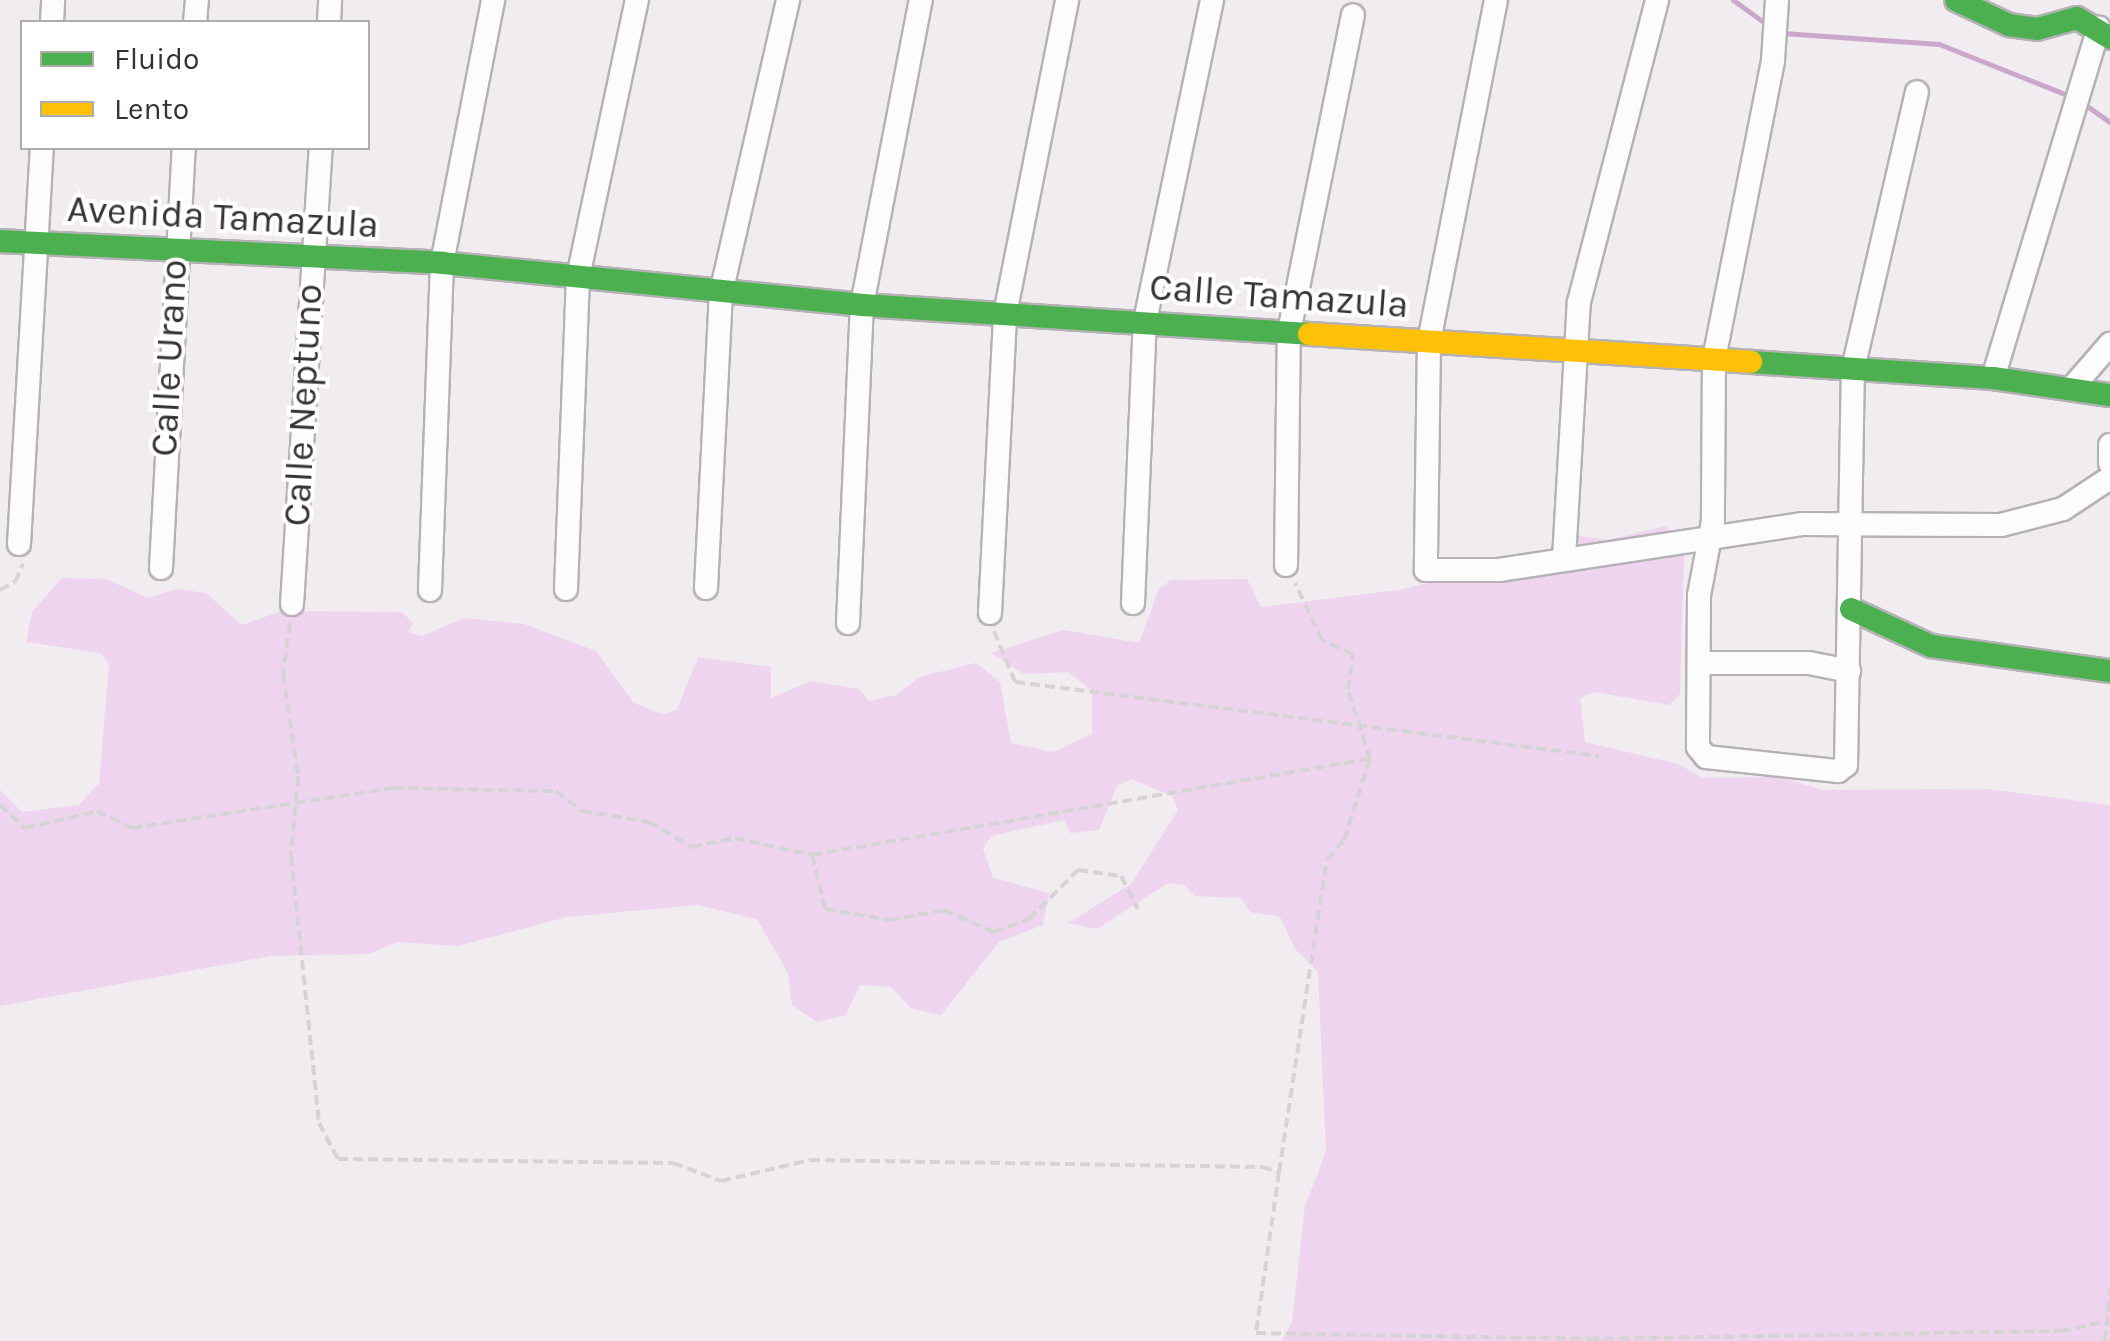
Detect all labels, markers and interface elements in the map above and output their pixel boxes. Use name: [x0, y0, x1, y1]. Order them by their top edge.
legend: [20, 20, 370, 150]
text: Fluido: [114, 41, 199, 77]
text: Lento: [114, 91, 189, 127]
street label: Avenida Tamazula: [66, 186, 380, 248]
street label: Calle Urano: [141, 258, 197, 458]
street label: Calle Tamazula: [1148, 264, 1410, 328]
street label: Calle Neptuno: [274, 283, 332, 527]

